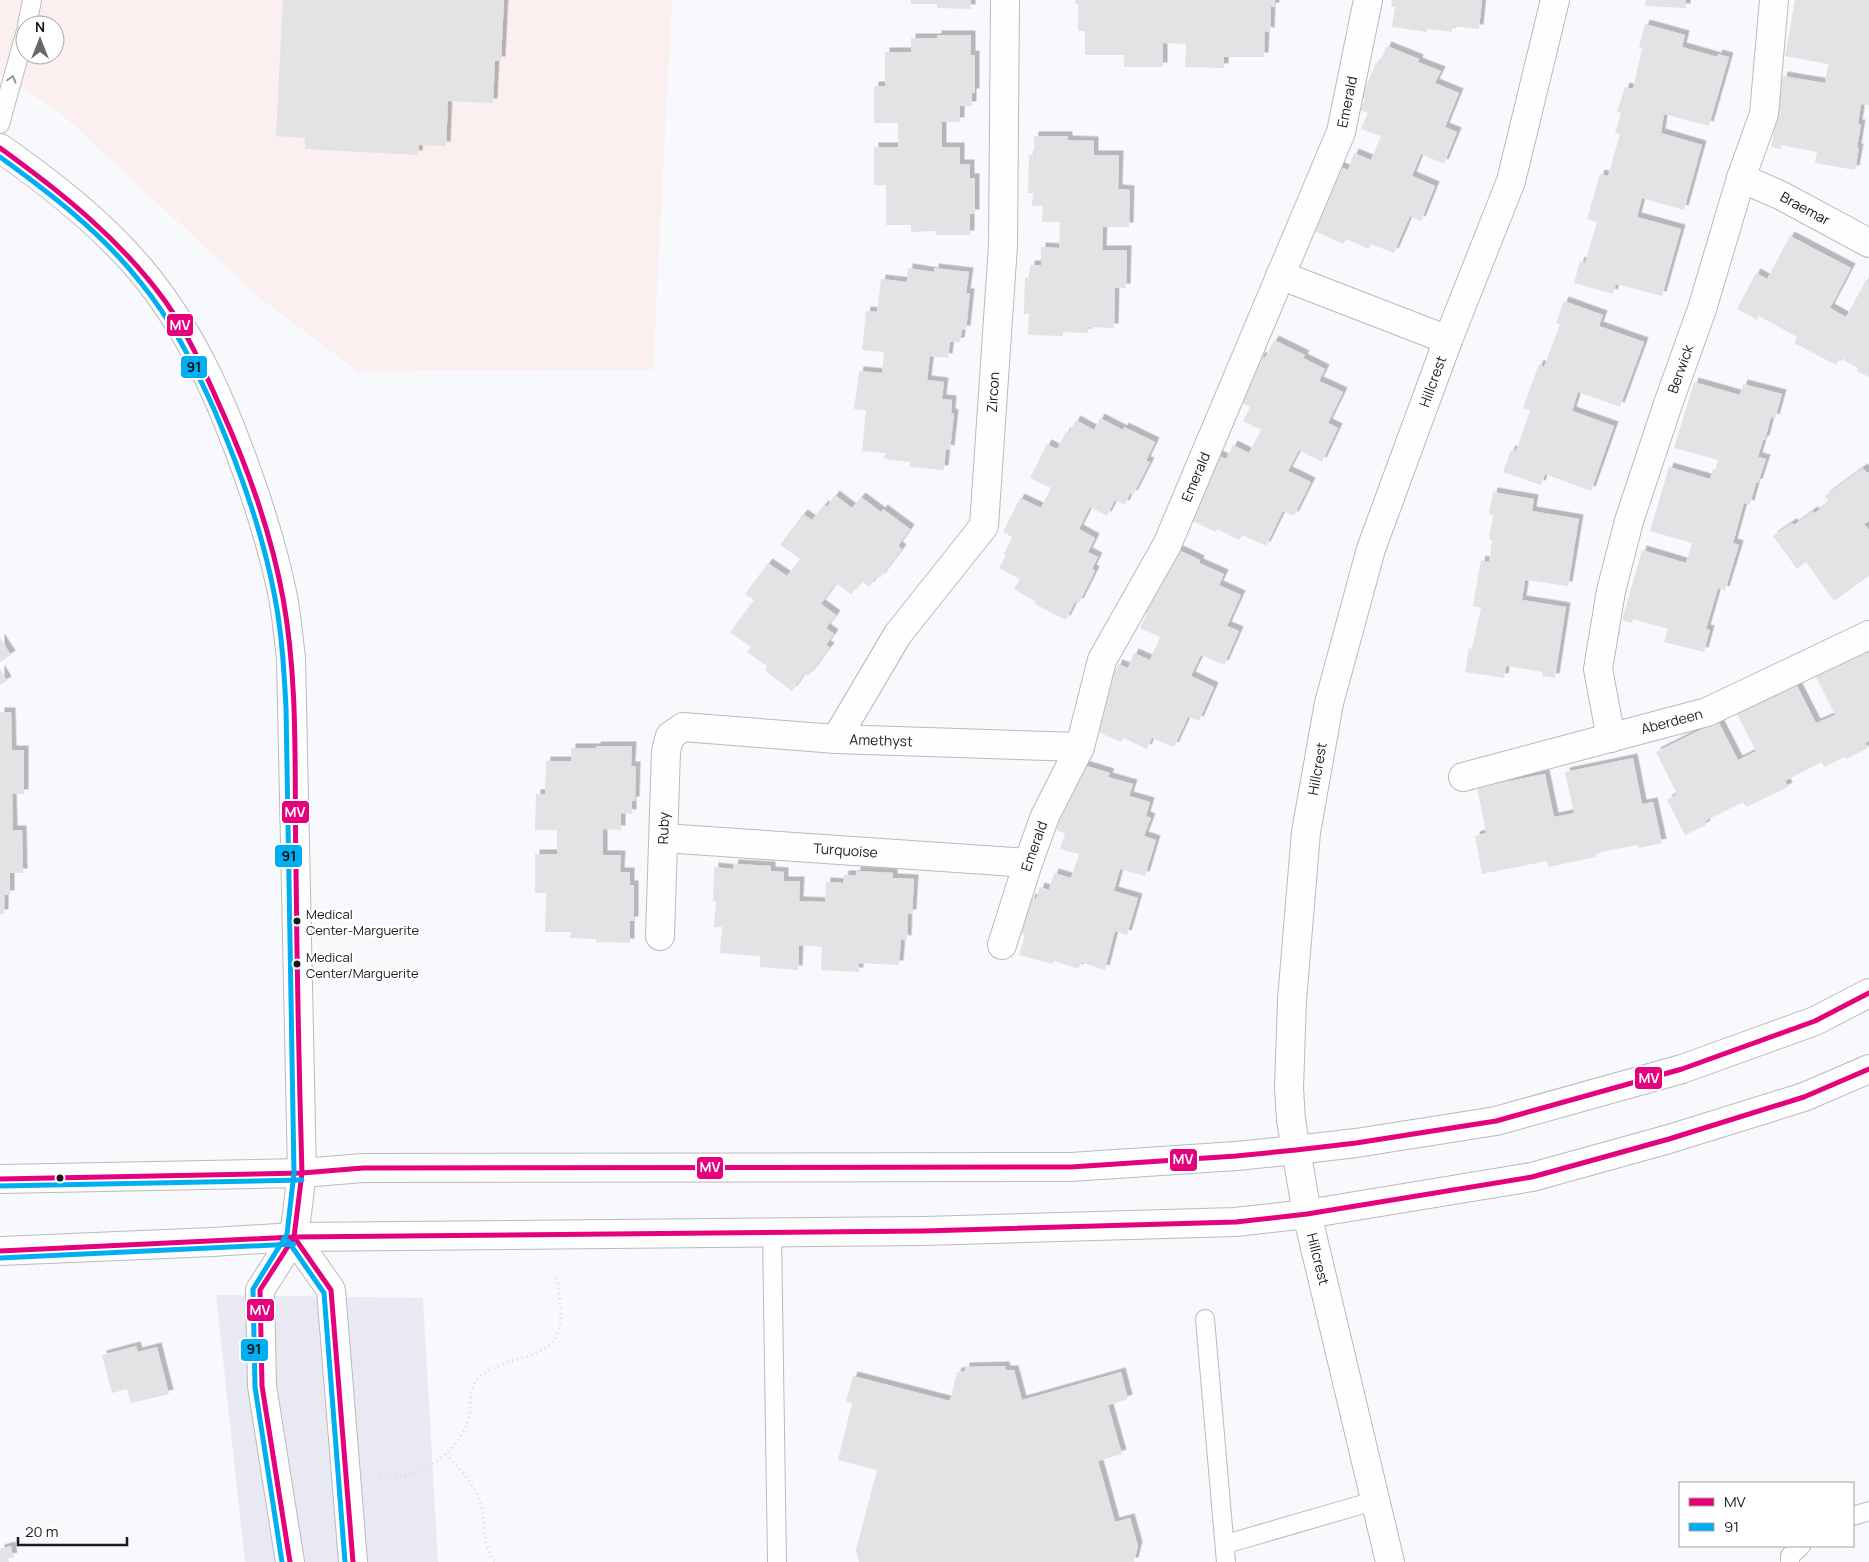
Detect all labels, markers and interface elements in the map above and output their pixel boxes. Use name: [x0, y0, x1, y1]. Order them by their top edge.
north arrow: [15, 15, 65, 65]
text: N: [35, 17, 45, 36]
street label: Emerald: [1332, 74, 1361, 129]
one-way arrow: [7, 76, 17, 84]
street label: Braemar: [1777, 187, 1834, 229]
line badge: MV: [166, 313, 194, 337]
text: MV: [170, 315, 191, 334]
street label: Berwick: [1663, 341, 1698, 396]
street label: Hillcrest: [1414, 353, 1451, 410]
line badge: 91: [180, 355, 208, 379]
text: 91: [187, 357, 201, 376]
street label: Zircon: [982, 371, 1003, 413]
street label: Emerald: [1176, 449, 1214, 505]
street label: Aberdeen: [1639, 704, 1705, 738]
street label: Amethyst: [849, 729, 913, 751]
street label: Hillcrest: [1303, 740, 1331, 797]
line badge: MV: [281, 800, 310, 824]
text: MV: [285, 802, 306, 821]
street label: Ruby: [653, 811, 673, 845]
street label: Emerald: [1016, 818, 1051, 873]
street label: Turquoise: [813, 838, 879, 862]
line badge: 91: [274, 844, 303, 868]
text: 91: [282, 846, 296, 865]
place label: Medical Center-Marguerite: [306, 905, 419, 939]
marker: Medical Center-Marguerite: [292, 916, 302, 926]
place label: Medical Center/Marguerite: [306, 948, 419, 982]
marker: Medical Center/Marguerite: [292, 959, 302, 969]
line badge: MV: [1634, 1066, 1663, 1090]
text: MV: [1639, 1068, 1660, 1087]
line badge: MV: [1169, 1148, 1198, 1172]
text: MV: [1173, 1149, 1194, 1168]
line badge: MV: [696, 1156, 724, 1180]
text: MV: [700, 1157, 721, 1176]
unlabelled marker: [55, 1173, 65, 1183]
street label: Hillcrest: [1303, 1231, 1334, 1287]
line badge: MV: [246, 1298, 275, 1322]
text: MV: [250, 1300, 271, 1319]
line badge: 91: [240, 1338, 269, 1362]
text: 91: [247, 1339, 261, 1358]
legend: [1679, 1482, 1854, 1547]
text: MV: [1724, 1491, 1746, 1512]
scale bar: [18, 1514, 126, 1546]
text: 91: [1724, 1516, 1739, 1537]
text: 20 m: [25, 1521, 58, 1542]

